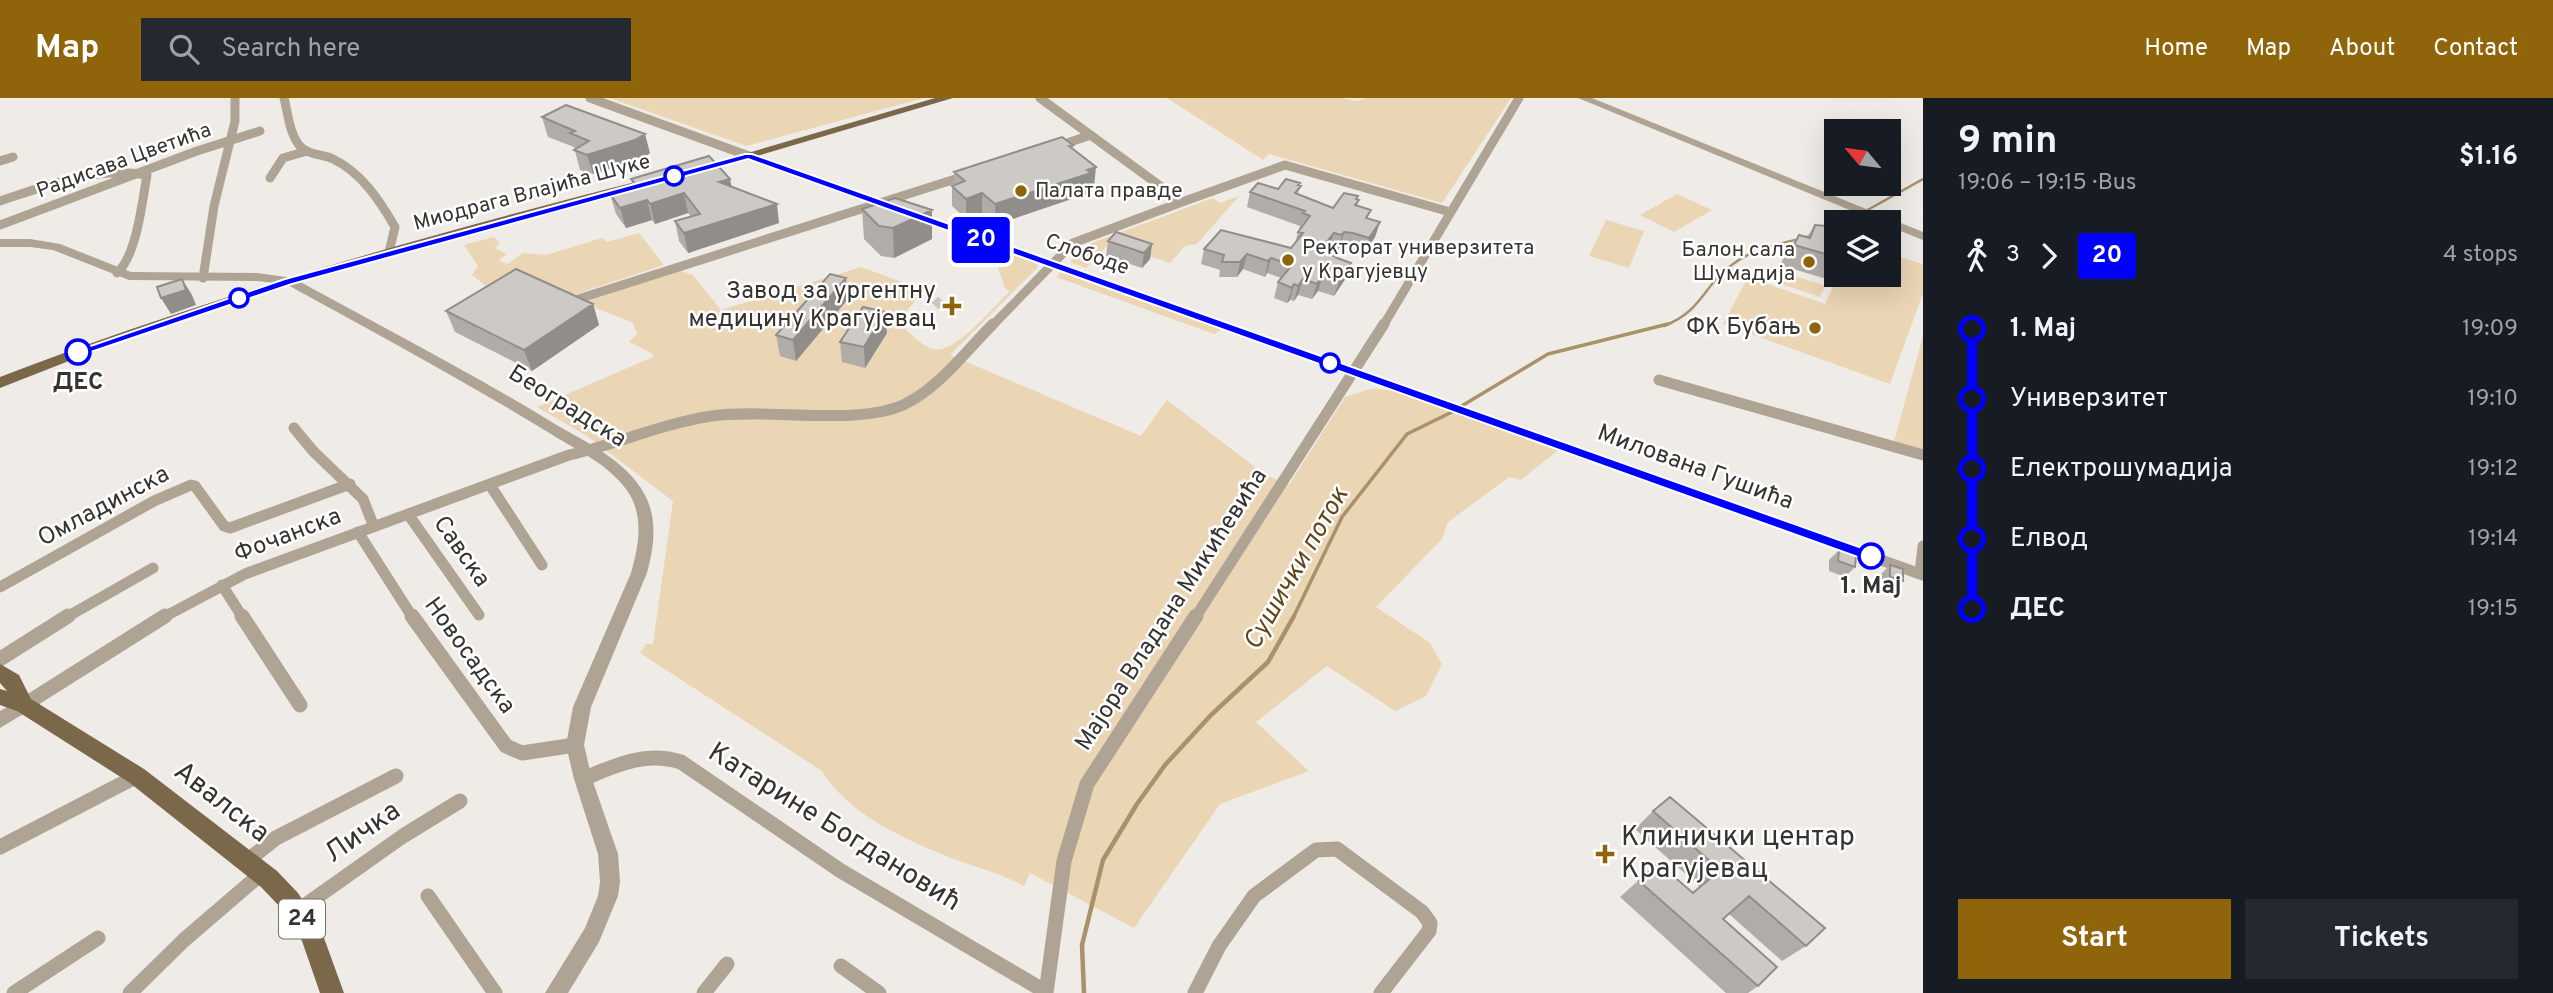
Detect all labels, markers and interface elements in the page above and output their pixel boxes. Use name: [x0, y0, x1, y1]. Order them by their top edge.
search box: [141, 18, 631, 81]
text: Map: [35, 28, 99, 70]
icon: search: [165, 30, 203, 68]
text: Search here: [221, 33, 360, 66]
text: Home: [2144, 34, 2208, 64]
text: Map: [2246, 34, 2291, 64]
text: About: [2329, 34, 2395, 64]
text: Contact: [2433, 34, 2518, 64]
street label: Радисава Цветића: [33, 117, 215, 205]
text: 9 min: [1958, 118, 2057, 167]
north arrow: [1824, 119, 1900, 196]
map controls: [1824, 119, 1901, 287]
text: $1.16: [2459, 141, 2518, 174]
street label: Миодрага Влајића Шуке: [411, 148, 653, 238]
unlabelled marker: [664, 166, 684, 186]
text: 19:06 – 19:15 · Bus: [1958, 169, 2137, 198]
place label: Палата правде: [1035, 178, 1183, 205]
marker: Палата правде: [1013, 183, 1029, 199]
button: layers: [1824, 210, 1901, 287]
line badge: 20: [950, 217, 1012, 263]
text: 20: [966, 225, 996, 255]
street label: Слободе: [1041, 228, 1133, 282]
place label: Ректорат универзитета у Крагујевцу: [1302, 235, 1534, 286]
place label: Балон сала Шумадија: [1682, 237, 1795, 288]
icon: walk: [1958, 237, 1996, 275]
icon: forward: [2030, 237, 2068, 275]
text: 3: [2006, 241, 2020, 270]
text: 20: [2092, 241, 2122, 271]
text: 4 stops: [2443, 241, 2518, 270]
marker: Ректорат универзитета у Крагујевцу: [1280, 252, 1296, 268]
marker: Балон сала Шумадија: [1801, 254, 1817, 270]
place label: Завод за ургентну медицину Крагујевац: [688, 277, 936, 335]
unlabelled marker: [229, 288, 249, 308]
marker: Завод за ургентну медицину Крагујевац: [942, 296, 962, 316]
place label: ФК Бубањ: [1686, 313, 1801, 343]
text: 1. Мај: [2010, 313, 2076, 346]
text: 19:09: [2462, 315, 2518, 344]
marker: ФК Бубањ: [1807, 320, 1823, 336]
marker: ДЕС: [65, 339, 91, 365]
unlabelled marker: [1320, 353, 1340, 373]
street label: Београдска: [502, 359, 632, 455]
place label: ДЕС: [53, 368, 103, 398]
text: Универзитет: [2010, 383, 2168, 416]
text: 19:10: [2467, 385, 2518, 414]
street label: Милована Гушића: [1593, 419, 1797, 517]
text: Електрошумадија: [2010, 453, 2233, 486]
text: 19:12: [2468, 455, 2518, 484]
street label: Омладинска: [33, 460, 175, 554]
street label: Мајора Владана Микићевића: [1069, 463, 1275, 757]
water label: Сушички поток: [1237, 480, 1358, 656]
street label: Фочанска: [230, 502, 346, 570]
street label: Савска: [426, 511, 496, 593]
text: Елвод: [2010, 523, 2088, 556]
text: 19:14: [2468, 525, 2518, 554]
marker: 1. Мај: [1858, 543, 1884, 569]
place label: 1. Мај: [1840, 572, 1902, 602]
street label: Новосадска: [417, 592, 521, 720]
text: ДЕС: [2010, 593, 2065, 626]
text: 19:15: [2468, 595, 2518, 624]
street label: Катарине Богдановић: [701, 735, 967, 921]
street label: Авалска: [166, 754, 276, 852]
street label: Личка: [318, 794, 408, 872]
place label: Клинички центар Крагујевац: [1621, 820, 1855, 888]
marker: Клинички центар Крагујевац: [1595, 844, 1615, 864]
button: Start: [1958, 899, 2231, 979]
button: Tickets: [2245, 899, 2518, 979]
road number: 24: [279, 900, 325, 939]

